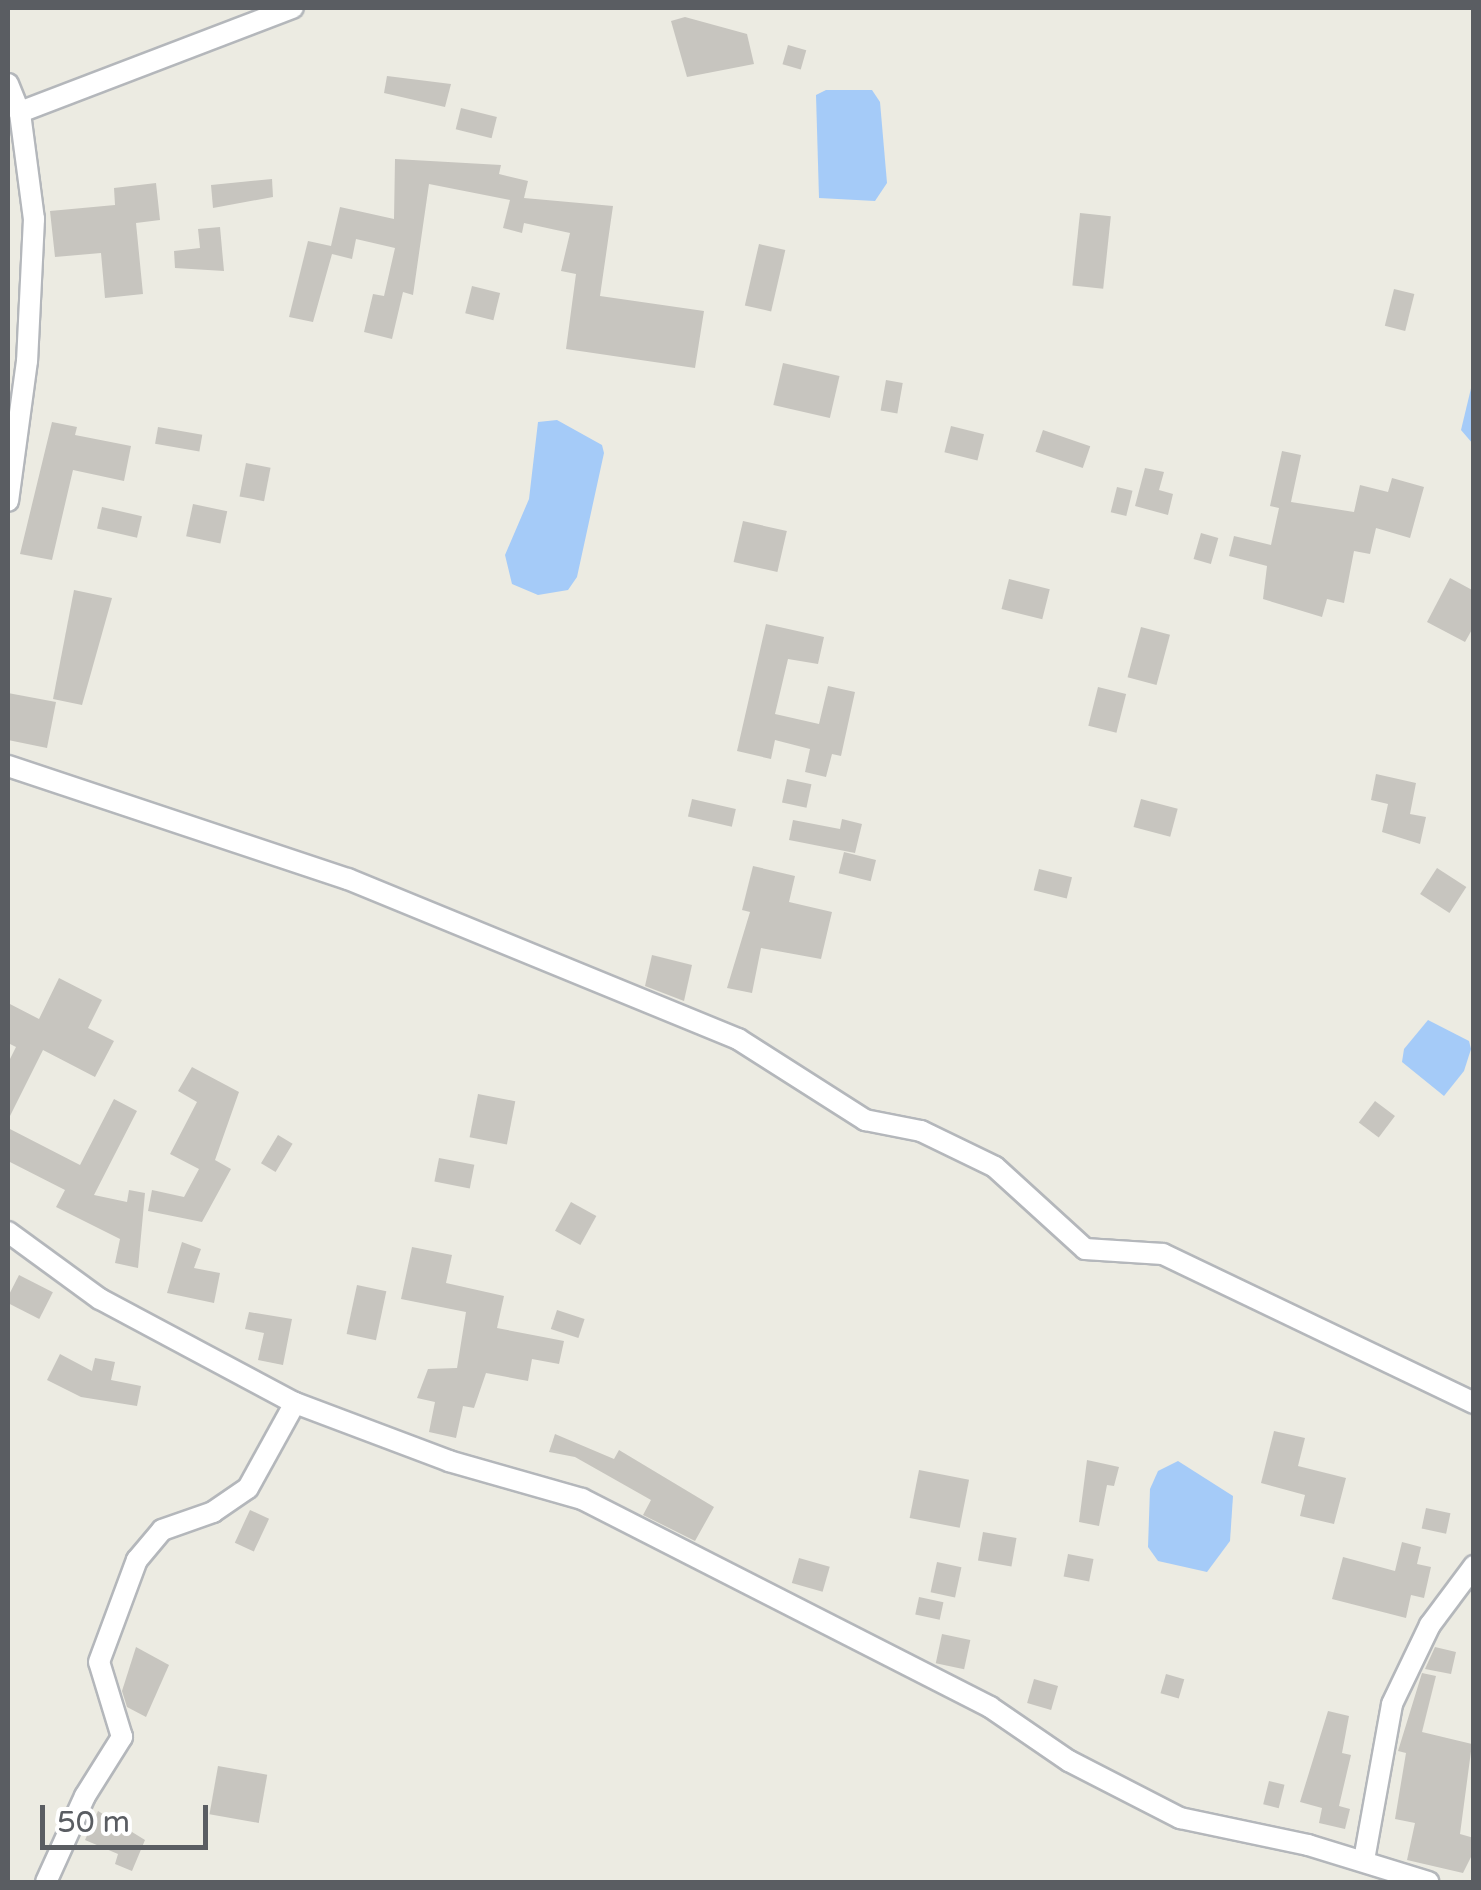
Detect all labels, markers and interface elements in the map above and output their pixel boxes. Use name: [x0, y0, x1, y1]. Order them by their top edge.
scale bar: [45, 1785, 212, 1847]
text: 50 m: [57, 1804, 130, 1841]

